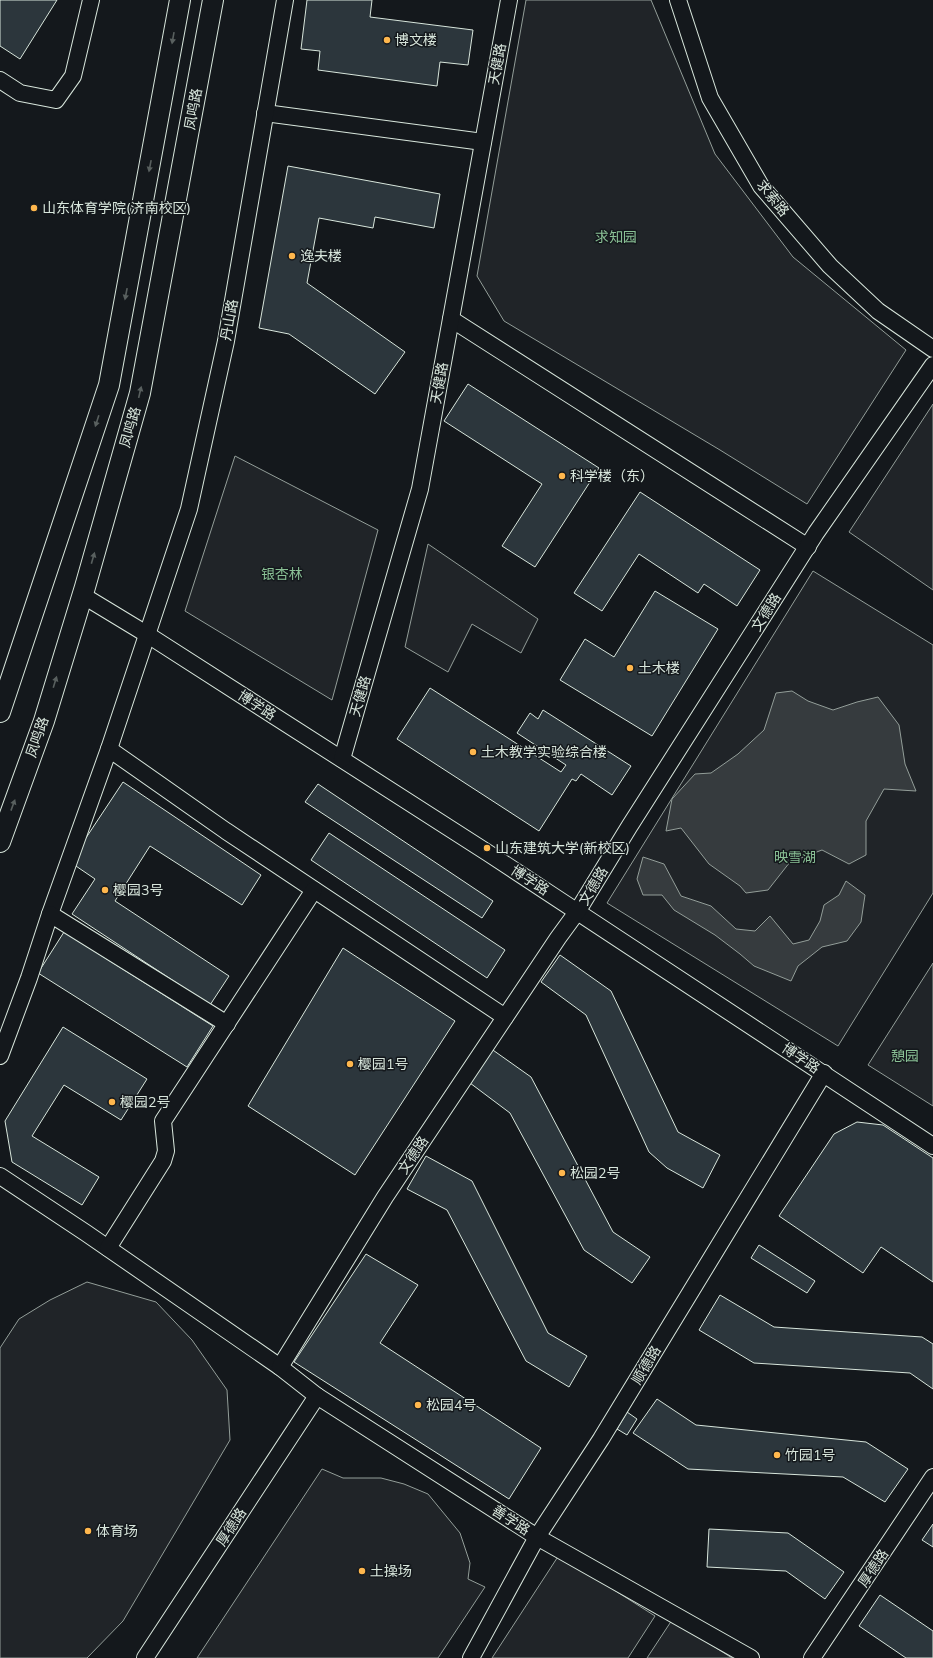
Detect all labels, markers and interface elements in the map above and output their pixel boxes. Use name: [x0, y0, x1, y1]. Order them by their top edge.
place label: 博文楼: [395, 31, 437, 49]
one-way arrow: [170, 32, 176, 44]
marker: 博文楼: [382, 35, 392, 45]
street label: 天健路: [484, 42, 510, 86]
street label: 凤鸣路: [180, 87, 206, 131]
one-way arrow: [146, 160, 152, 172]
street label: 求索路: [753, 176, 793, 220]
place label: 山东体育学院(济南校区): [42, 199, 191, 217]
marker: 山东体育学院(济南校区): [29, 203, 39, 213]
park label: 求知园: [595, 228, 637, 246]
place label: 逸夫楼: [300, 247, 342, 265]
marker: 逸夫楼: [287, 251, 297, 261]
one-way arrow: [123, 288, 129, 300]
street label: 丹山路: [216, 298, 242, 342]
street label: 天健路: [426, 361, 452, 405]
one-way arrow: [137, 386, 143, 398]
street label: 凤鸣路: [116, 404, 144, 450]
one-way arrow: [94, 415, 100, 427]
place label: 科学楼（东）: [570, 467, 654, 485]
marker: 科学楼（东）: [557, 471, 567, 481]
one-way arrow: [90, 552, 96, 564]
park label: 银杏林: [261, 565, 303, 583]
street label: 文德路: [747, 589, 785, 635]
place label: 土木楼: [638, 659, 680, 677]
marker: 土木楼: [625, 663, 635, 673]
street label: 天健路: [346, 673, 374, 719]
one-way arrow: [52, 676, 58, 688]
street label: 博学路: [234, 686, 280, 724]
street label: 凤鸣路: [22, 714, 52, 760]
place label: 土木教学实验综合楼: [481, 743, 607, 761]
marker: 土木教学实验综合楼: [468, 747, 478, 757]
one-way arrow: [11, 799, 17, 811]
place label: 山东建筑大学(新校区): [495, 839, 630, 857]
marker: 山东建筑大学(新校区): [482, 843, 492, 853]
park label: 映雪湖: [774, 848, 816, 866]
street label: 博学路: [507, 861, 553, 899]
street label: 文德路: [574, 863, 612, 909]
place label: 樱园3号: [113, 881, 163, 899]
marker: 樱园3号: [100, 885, 110, 895]
street label: 博学路: [779, 1039, 823, 1077]
park label: 憩园: [891, 1047, 919, 1065]
place label: 樱园1号: [358, 1055, 408, 1073]
marker: 樱园1号: [345, 1059, 355, 1069]
place label: 樱园2号: [120, 1093, 170, 1111]
marker: 樱园2号: [107, 1097, 117, 1107]
street label: 文德路: [394, 1133, 432, 1177]
place label: 松园2号: [570, 1164, 620, 1182]
marker: 松园2号: [557, 1168, 567, 1178]
street label: 顺德路: [627, 1342, 665, 1388]
place label: 松园4号: [426, 1396, 476, 1414]
marker: 松园4号: [413, 1400, 423, 1410]
place label: 竹园1号: [785, 1446, 835, 1464]
marker: 竹园1号: [772, 1450, 782, 1460]
street label: 善学路: [488, 1501, 534, 1539]
street label: 厚德路: [212, 1504, 250, 1550]
place label: 体育场: [96, 1522, 138, 1540]
marker: 体育场: [83, 1526, 93, 1536]
street label: 厚德路: [854, 1546, 892, 1590]
place label: 土操场: [370, 1562, 412, 1580]
marker: 土操场: [357, 1566, 367, 1576]

